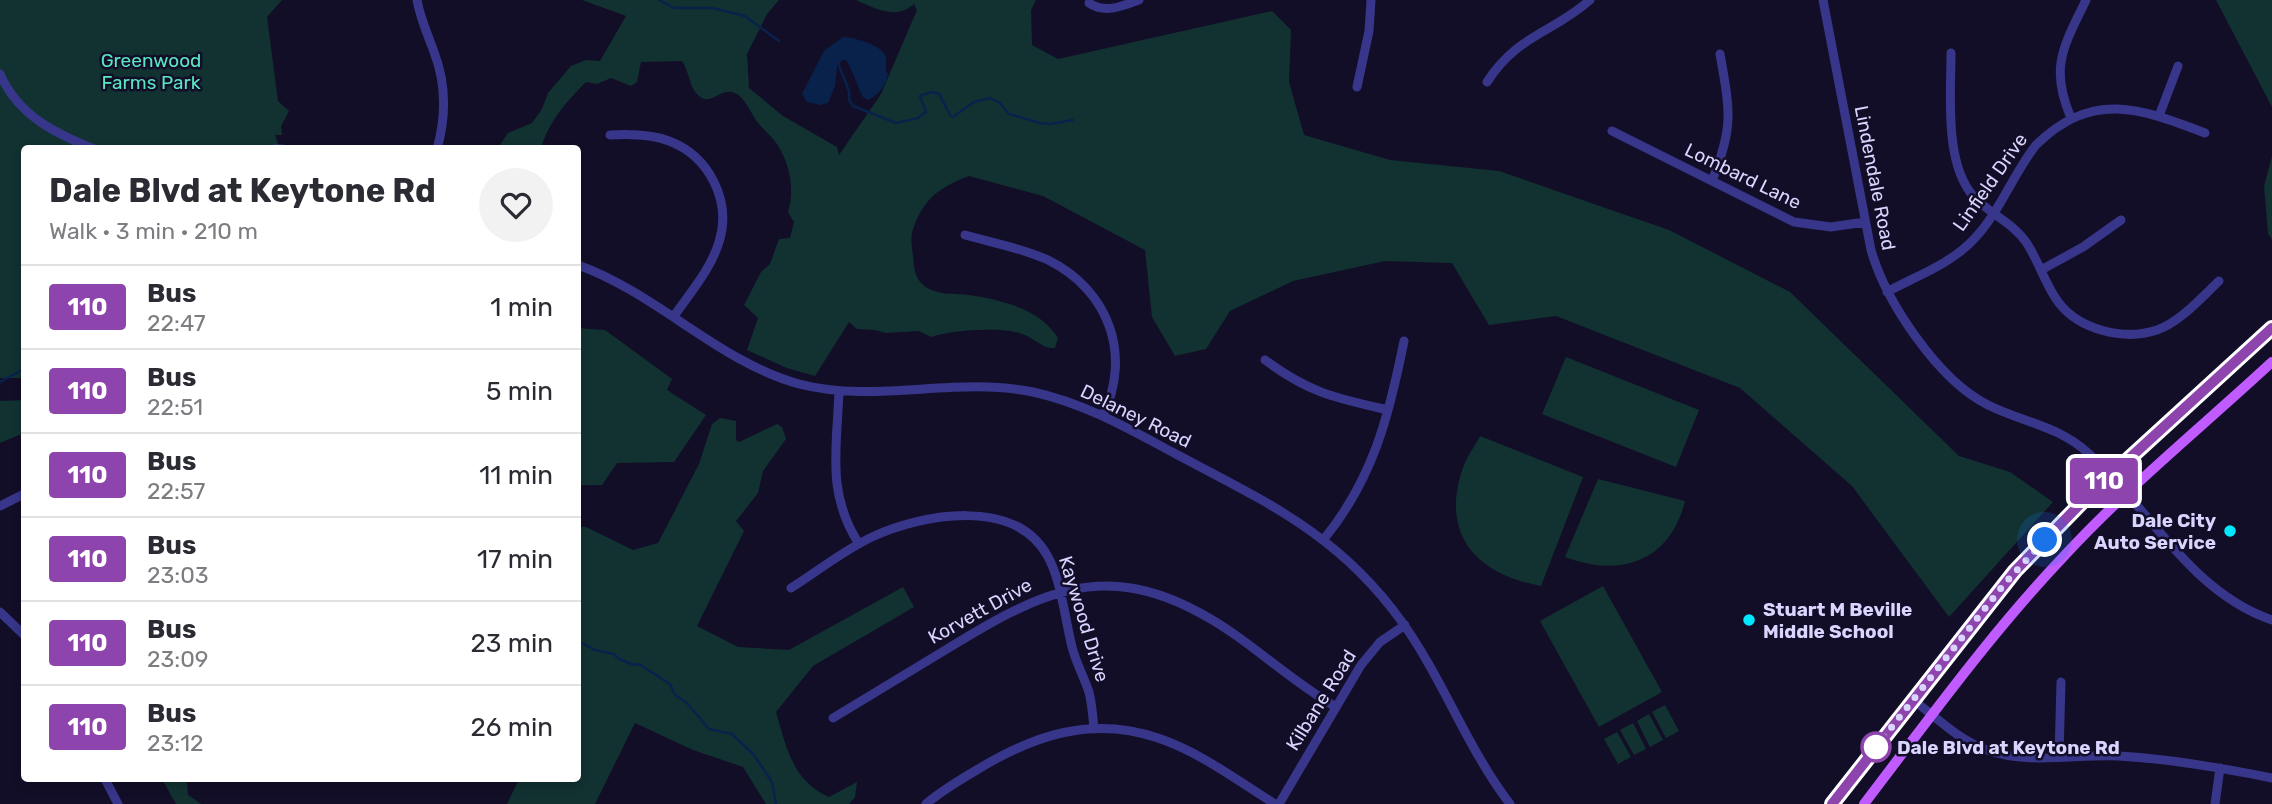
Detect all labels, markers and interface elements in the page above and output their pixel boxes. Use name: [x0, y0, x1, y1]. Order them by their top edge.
park label: Greenwood Farms Park: [101, 49, 201, 94]
street label: Lindendale Road: [1850, 104, 1900, 252]
street label: Linfield Drive: [1948, 129, 2032, 235]
street label: Lombard Lane: [1681, 138, 1805, 214]
button: heart: [479, 168, 553, 242]
text: Dale Blvd at Keytone Rd: [49, 171, 436, 210]
text: Walk · 3 min · 210 m: [49, 217, 258, 245]
text: Bus: [147, 278, 196, 309]
text: 1 min: [490, 292, 553, 323]
text: 110: [67, 293, 108, 321]
text: 22:47: [147, 309, 206, 337]
text: Bus: [147, 362, 196, 393]
text: 5 min: [486, 376, 553, 407]
text: 110: [67, 377, 108, 405]
street label: Delaney Road: [1077, 379, 1195, 453]
text: 22:51: [147, 393, 203, 421]
text: Bus: [147, 446, 196, 477]
line badge: 110: [2064, 458, 2144, 504]
text: 11 min: [479, 460, 553, 491]
text: 110: [67, 461, 108, 489]
text: 110: [2084, 467, 2124, 495]
text: 22:57: [147, 477, 205, 505]
place label: Dale City Auto Service: [2094, 509, 2217, 554]
your location: [2027, 522, 2062, 557]
marker: Dale City Auto Service: [2222, 523, 2238, 539]
text: Bus: [147, 530, 196, 561]
text: 17 min: [477, 544, 553, 575]
text: 110: [67, 545, 108, 573]
street label: Kaywood Drive: [1054, 553, 1114, 685]
text: 23:03: [147, 561, 209, 589]
street label: Korvett Drive: [924, 573, 1036, 649]
place label: Stuart M Beville Middle School: [1763, 598, 1912, 643]
marker: Stuart M Beville Middle School: [1741, 612, 1757, 628]
text: Bus: [147, 614, 196, 645]
text: 23 min: [471, 628, 553, 659]
text: 110: [67, 629, 108, 657]
text: 23:09: [147, 645, 208, 673]
street label: Kilbane Road: [1281, 645, 1361, 755]
text: Bus: [147, 698, 196, 729]
text: 26 min: [471, 712, 553, 743]
text: 110: [67, 713, 108, 741]
text: 23:12: [147, 729, 204, 757]
marker: Dale Blvd at Keytone Rd: [1861, 732, 1891, 762]
place label: Dale Blvd at Keytone Rd: [1897, 736, 2120, 759]

